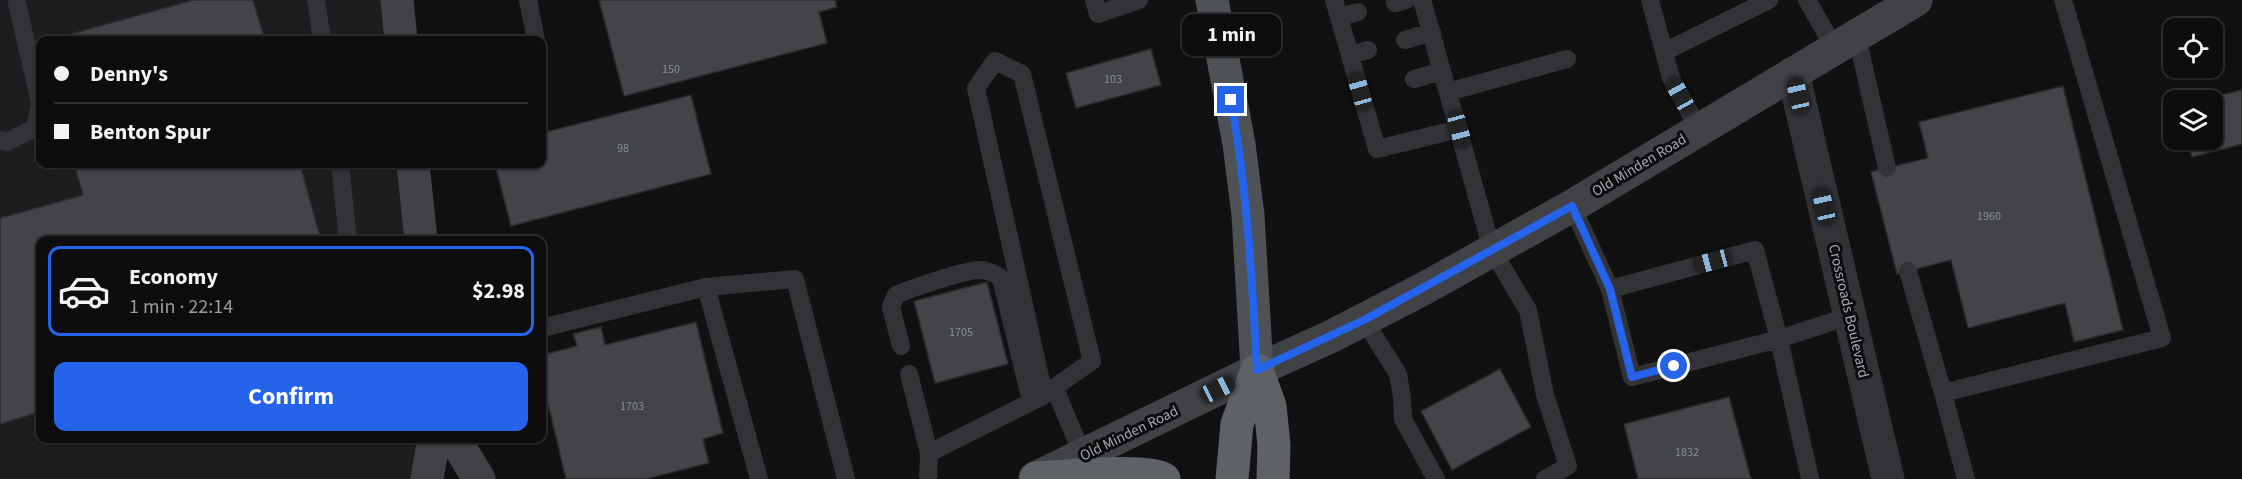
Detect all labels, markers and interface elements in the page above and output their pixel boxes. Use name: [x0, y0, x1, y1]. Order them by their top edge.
callout: 1 min: [1182, 13, 1280, 55]
map controls: [2163, 18, 2223, 150]
button: locate: [2163, 18, 2223, 78]
text: 1 min: [1207, 21, 1256, 49]
text: Denny's: [90, 58, 168, 90]
house number: 150: [662, 61, 680, 78]
house number: 103: [1104, 71, 1122, 88]
car: [1346, 71, 1374, 111]
car: [1663, 75, 1697, 115]
car: [1785, 75, 1811, 115]
route end: [1217, 86, 1244, 113]
button: layers: [2163, 90, 2223, 150]
car: [1446, 109, 1472, 149]
text: Benton Spur: [90, 116, 211, 148]
street label: Old Minden Road: [1588, 129, 1691, 202]
house number: 98: [617, 140, 629, 157]
car: [1811, 186, 1837, 226]
house number: 1960: [1977, 208, 2001, 225]
street label: Crossroads Boulevard: [1823, 242, 1874, 380]
car: [1693, 248, 1733, 274]
text: Economy: [129, 261, 218, 293]
icon: car: [57, 264, 111, 318]
text: $2.98: [472, 275, 525, 307]
text: 1 min · 22:14: [129, 293, 233, 321]
house number: 1705: [949, 324, 973, 341]
route start: [1660, 352, 1687, 379]
button: Confirm: [54, 362, 528, 431]
car: [1198, 373, 1238, 405]
house number: 1703: [620, 398, 644, 415]
street label: Old Minden Road: [1076, 401, 1182, 466]
house number: 1832: [1675, 444, 1699, 461]

